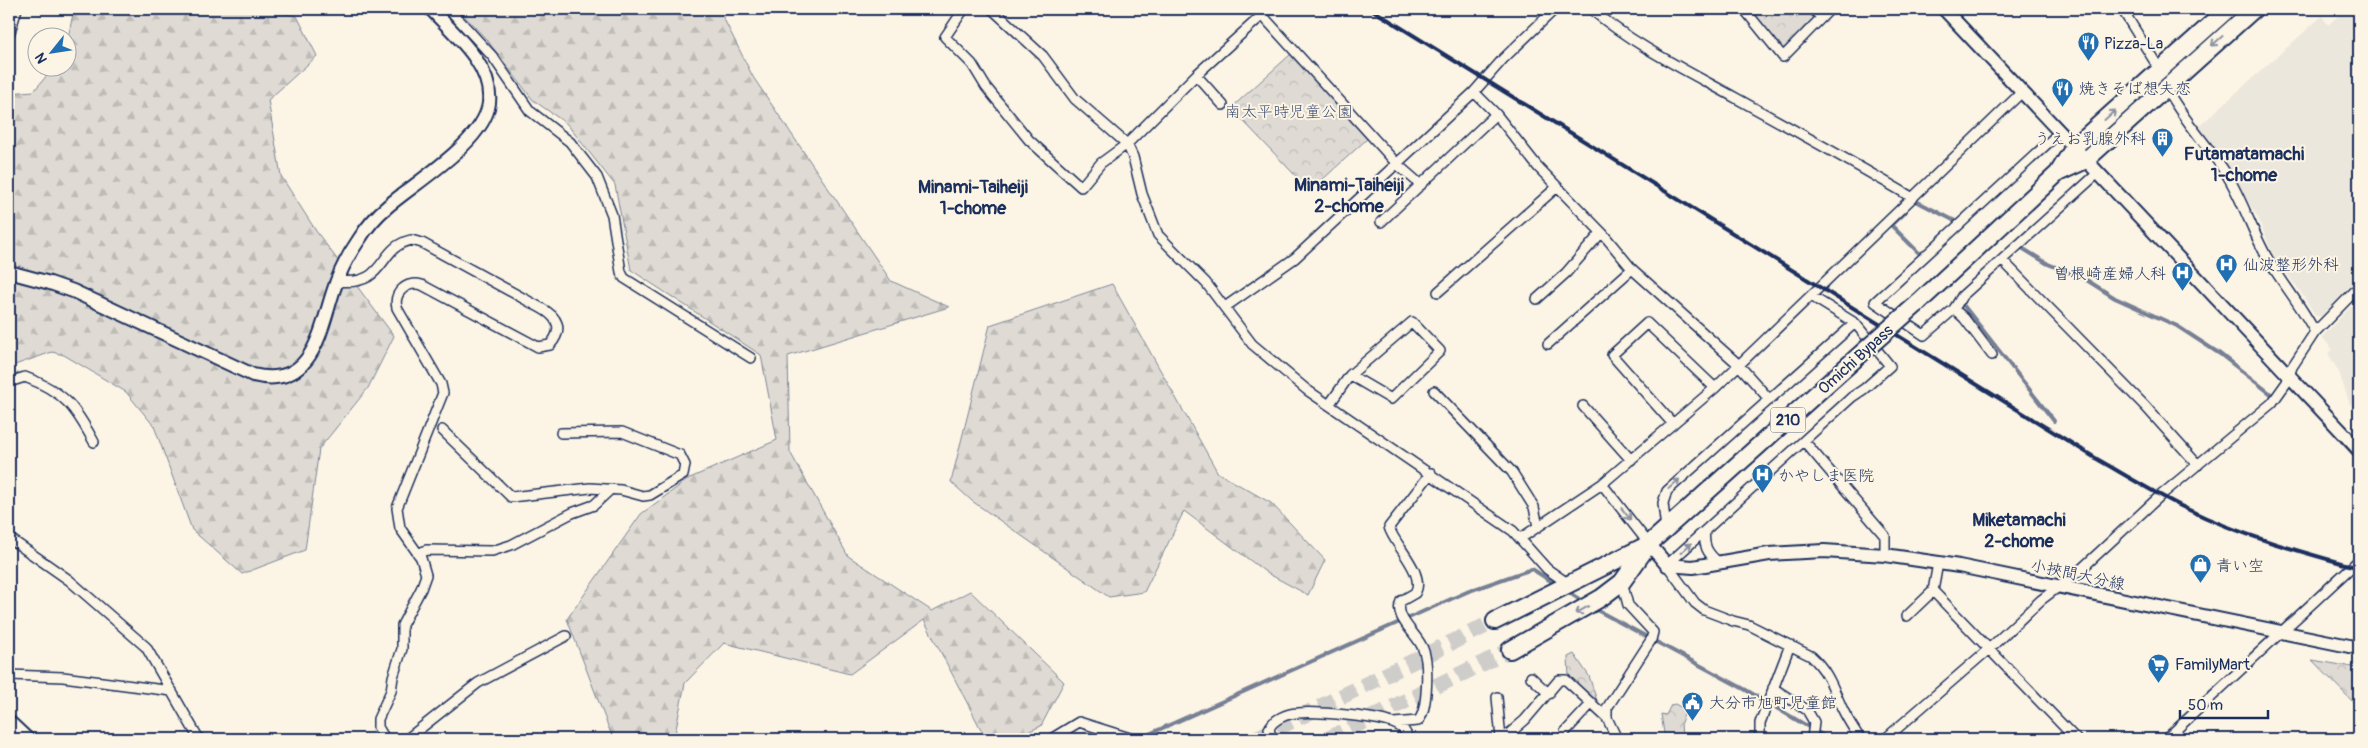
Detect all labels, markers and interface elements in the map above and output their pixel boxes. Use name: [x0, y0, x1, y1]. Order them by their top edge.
north arrow: [28, 28, 78, 78]
restaurant icon: Pizza-La: [2076, 31, 2100, 62]
place label: Pizza-La: [2104, 34, 2163, 54]
one-way arrow: [2211, 35, 2224, 47]
text: N: [31, 50, 51, 67]
restaurant icon: 焼きそば想夫恋: [2051, 76, 2075, 107]
place label: 焼きそば想夫恋: [2079, 79, 2191, 99]
park label: 南太平時児童公園: [1225, 102, 1353, 122]
one-way arrow: [2104, 109, 2117, 121]
building icon: うえお乳腺外科: [2150, 126, 2174, 157]
place label: うえお乳腺外科: [2034, 129, 2146, 149]
district label: Futamatamachi 1-chome: [2184, 143, 2304, 187]
district label: Minami-Taiheiji 2-chome: [1294, 174, 1404, 218]
district label: Minami-Taiheiji 1-chome: [918, 176, 1028, 220]
hospital icon: 仙波整形外科: [2215, 252, 2239, 283]
place label: 仙波整形外科: [2243, 255, 2339, 275]
hospital icon: 曽根崎産婦人科: [2170, 261, 2194, 292]
place label: 曽根崎産婦人科: [2054, 264, 2166, 284]
street label: Omichi Bypass: [1814, 321, 1897, 399]
road number: 210: [1770, 408, 1806, 432]
hospital icon: かやしま医院: [1750, 463, 1774, 494]
place label: かやしま医院: [1778, 466, 1874, 486]
one-way arrow: [1668, 479, 1681, 490]
one-way arrow: [1620, 507, 1631, 520]
district label: Miketamachi 2-chome: [1972, 509, 2066, 553]
one-way arrow: [1679, 542, 1692, 554]
shop icon: 青い空: [2188, 553, 2212, 584]
street label: 小挾間大分線: [2029, 555, 2127, 595]
place label: 青い空: [2216, 556, 2264, 576]
one-way arrow: [1575, 605, 1590, 615]
supermarket icon: FamilyMart: [2147, 652, 2171, 683]
place label: FamilyMart: [2175, 655, 2250, 675]
scale bar: [2180, 688, 2268, 720]
public building icon: 大分市旭町児童館: [1681, 690, 1705, 721]
place label: 大分市旭町児童館: [1709, 693, 1837, 713]
text: 50 m: [2188, 696, 2223, 715]

